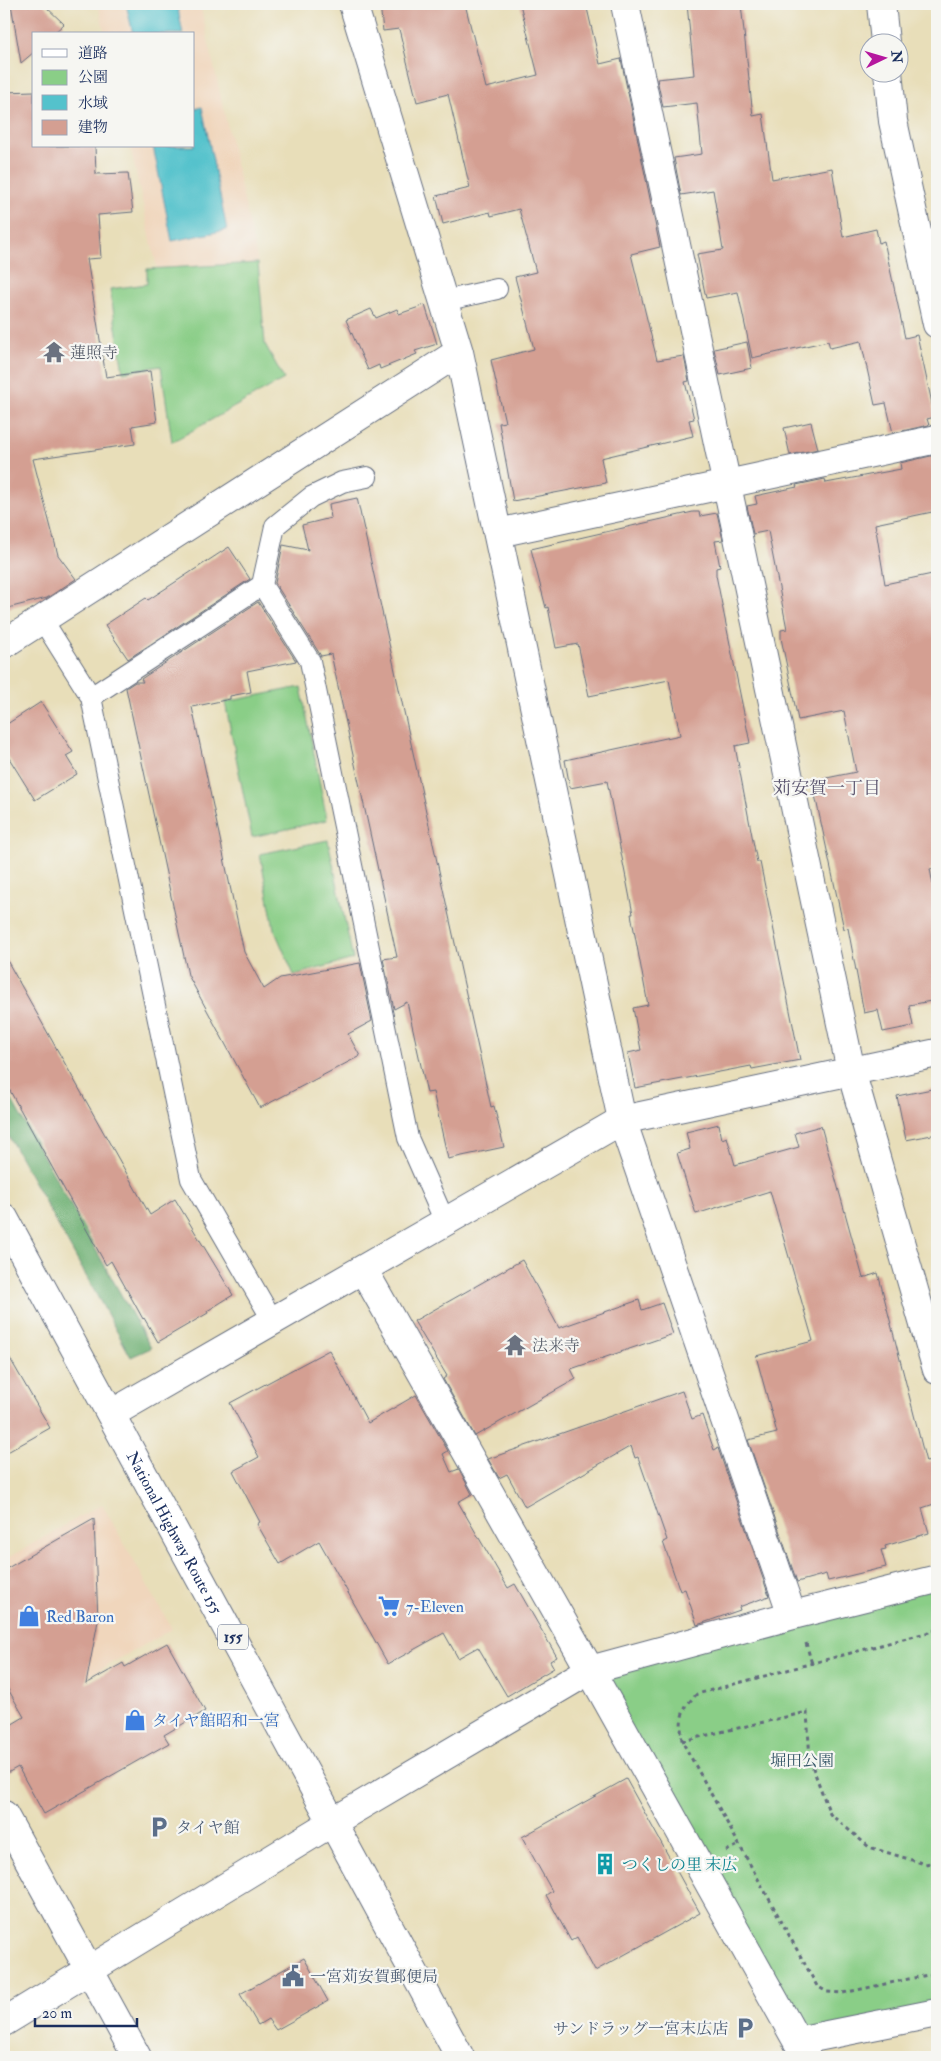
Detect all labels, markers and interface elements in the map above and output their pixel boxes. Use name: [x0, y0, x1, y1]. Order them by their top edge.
legend: [32, 32, 195, 148]
north arrow: [858, 32, 908, 82]
text: 道路: [78, 44, 108, 63]
text: N: [887, 49, 906, 64]
text: 公園: [78, 68, 108, 87]
text: 水域: [78, 94, 108, 113]
text: 建物: [78, 118, 108, 137]
temple icon: 蓮照寺: [41, 339, 67, 365]
place label: 蓮照寺: [70, 343, 118, 363]
district label: 苅安賀一丁目: [773, 777, 881, 800]
temple icon: 法来寺: [502, 1332, 528, 1358]
place label: 法来寺: [532, 1336, 580, 1356]
street label: National Highway Route 155: [122, 1448, 226, 1618]
supermarket icon: 7-Eleven: [376, 1593, 402, 1619]
place label: 7-Eleven: [406, 1597, 464, 1617]
shop icon: Red Baron: [16, 1603, 42, 1629]
place label: Red Baron: [46, 1607, 114, 1627]
road number: 155: [218, 1624, 248, 1650]
shop icon: タイヤ館昭和一宮: [122, 1707, 148, 1733]
place label: タイヤ館昭和一宮: [152, 1711, 280, 1731]
park label: 堀田公園: [770, 1751, 834, 1771]
parking icon: タイヤ館: [146, 1814, 172, 1840]
place label: タイヤ館: [176, 1818, 240, 1838]
building icon: つくしの里 末広: [592, 1851, 618, 1877]
place label: つくしの里 末広: [622, 1855, 737, 1875]
public building icon: 一宮苅安賀郵便局: [280, 1963, 306, 1989]
place label: 一宮苅安賀郵便局: [310, 1967, 438, 1987]
scale bar: [35, 1996, 138, 2028]
text: 20 m: [42, 2004, 72, 2023]
parking icon: サンドラッグ一宮末広店: [732, 2015, 758, 2041]
place label: サンドラッグ一宮末広店: [553, 2019, 728, 2039]

